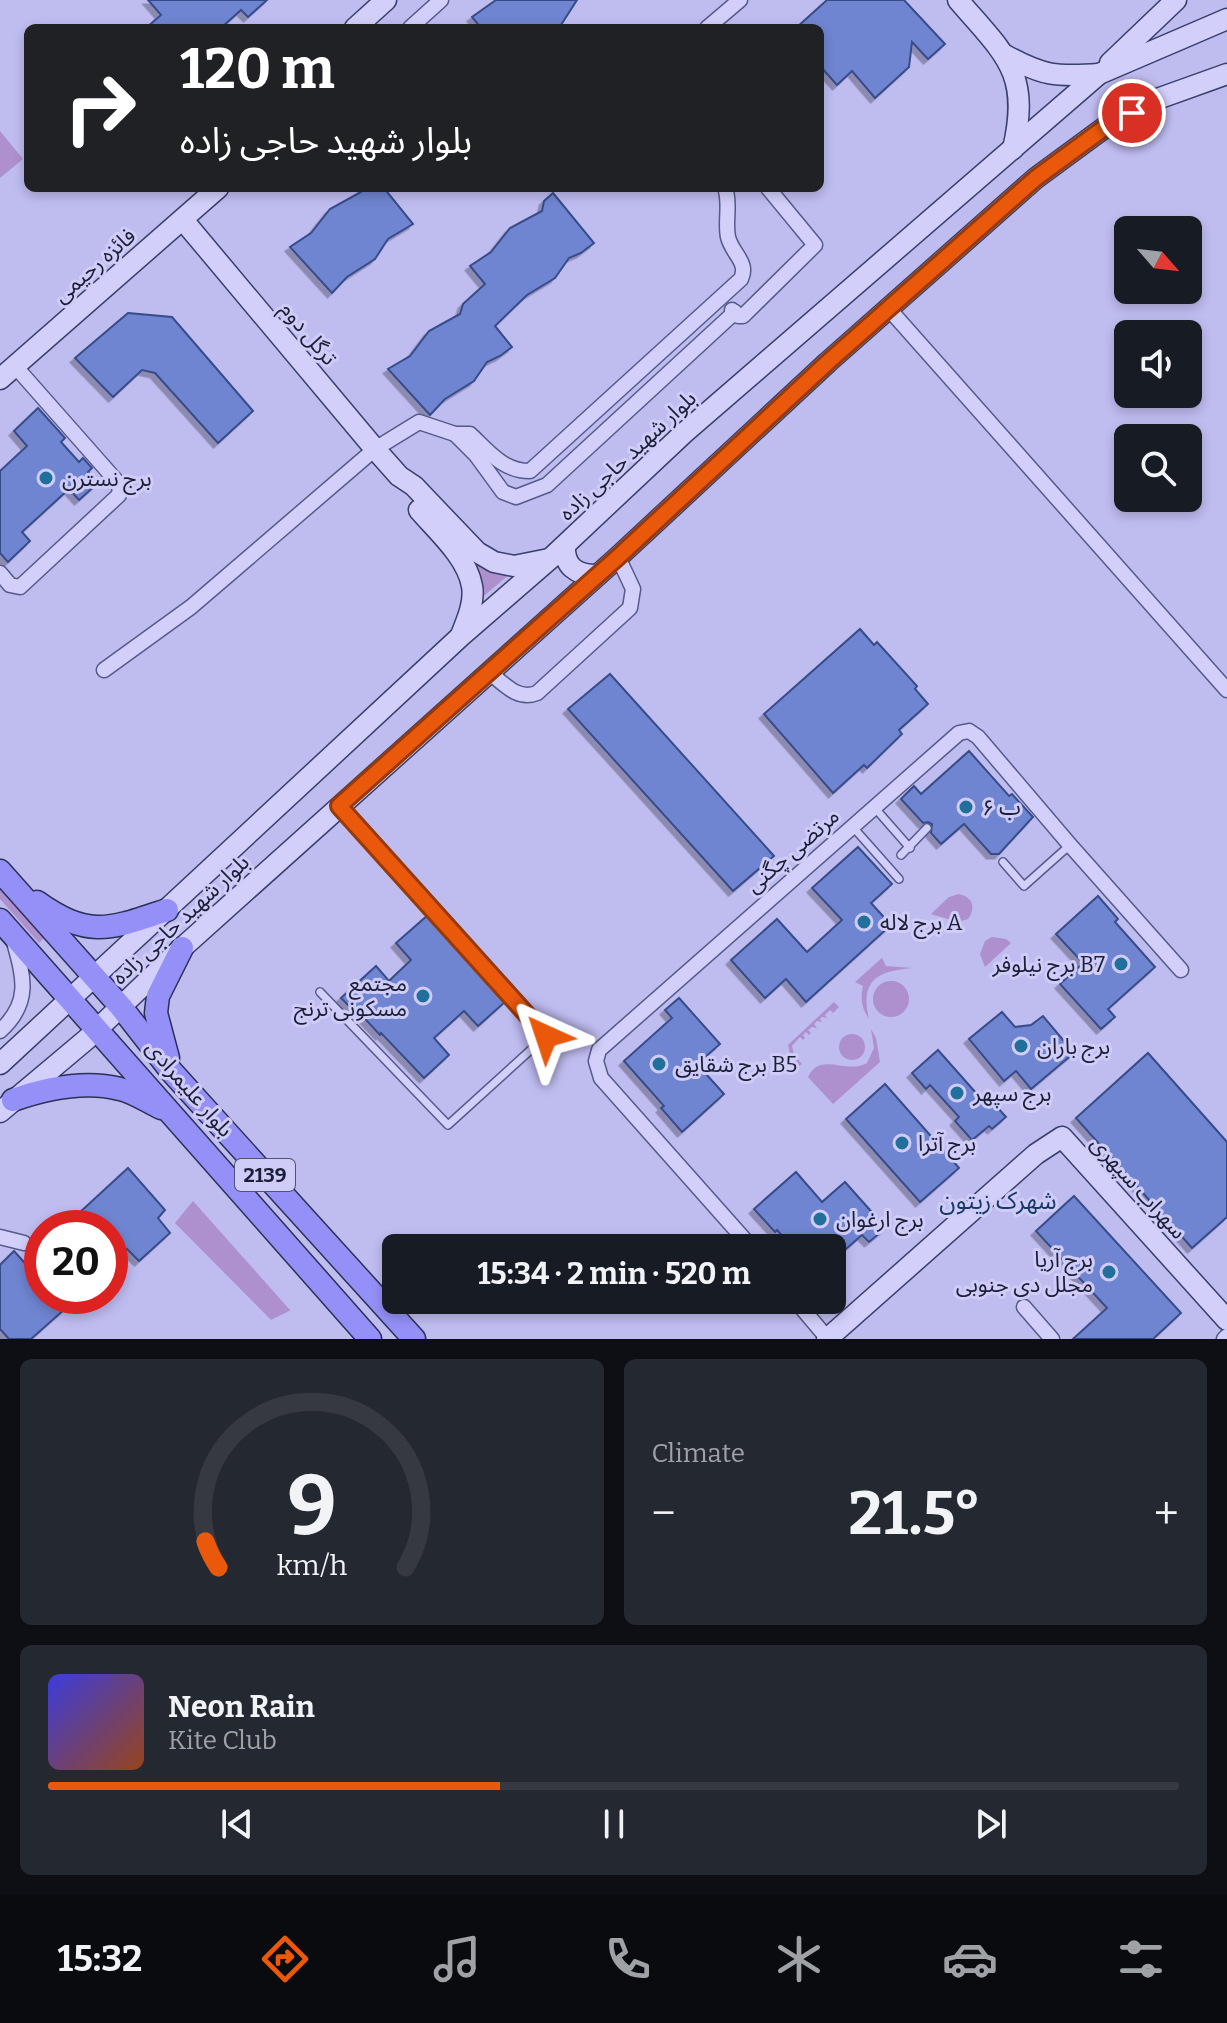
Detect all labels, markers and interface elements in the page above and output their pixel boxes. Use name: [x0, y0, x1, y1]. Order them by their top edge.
text: 120 m: [180, 36, 335, 103]
icon: right: [48, 56, 152, 160]
pin: [1098, 79, 1166, 147]
icon: arrive: [1110, 91, 1154, 135]
text: بلوار شهید حاجی زاده: [180, 119, 472, 163]
north arrow: [1114, 216, 1202, 304]
map controls: [1114, 216, 1202, 512]
street label: فائزه رحیمی: [48, 222, 141, 309]
street label: ترگل دوم: [272, 296, 343, 373]
button: sound: [1114, 320, 1202, 408]
street label: بلوار شهید حاجی زاده: [553, 385, 702, 526]
button: search: [1114, 424, 1202, 512]
place label: برج نسترن: [62, 465, 152, 495]
marker: برج نسترن: [37, 469, 55, 487]
place label: ب ۶: [982, 794, 1021, 821]
marker: ب ۶: [957, 798, 975, 816]
street label: مرتضی چگنی: [740, 802, 845, 899]
street label: بلوار شهید حاجی زاده: [106, 849, 255, 990]
place label: برج لاله A: [880, 909, 963, 939]
marker: برج لاله A: [855, 913, 873, 931]
place label: برج نیلوفر B7: [992, 951, 1105, 981]
marker: برج نیلوفر B7: [1112, 955, 1130, 973]
place label: مجتمع مسکونی ترنج: [294, 970, 407, 1025]
marker: مجتمع مسکونی ترنج: [414, 987, 432, 1005]
position arrow: [504, 994, 588, 1078]
place label: برج باران: [1037, 1033, 1110, 1063]
street label: بلوار علیمرادی: [140, 1034, 239, 1142]
marker: برج باران: [1012, 1037, 1030, 1055]
place label: برج شقایق B5: [675, 1051, 797, 1081]
marker: برج شقایق B5: [650, 1055, 668, 1073]
place label: برج سپهر: [972, 1080, 1051, 1110]
marker: برج سپهر: [948, 1084, 966, 1102]
place label: برج آترا: [918, 1130, 976, 1160]
street label: سهراب سپهری: [1084, 1130, 1192, 1245]
marker: برج آترا: [893, 1134, 911, 1152]
road number: 2139: [235, 1159, 295, 1191]
district label: شهرک زیتون: [939, 1187, 1057, 1215]
place label: برج ارغوان: [836, 1206, 924, 1236]
speed limit sign: 20: [24, 1210, 128, 1314]
marker: برج ارغوان: [811, 1210, 829, 1228]
place label: برج آریا مجلل دی جنوبی: [956, 1246, 1093, 1298]
text: 15:34 · 2 min · 520 m: [477, 1256, 751, 1292]
marker: برج آریا مجلل دی جنوبی: [1100, 1263, 1118, 1281]
text: Climate: [652, 1438, 745, 1469]
text: 9: [287, 1456, 336, 1556]
text: 21.5°: [848, 1478, 981, 1550]
text: −: [652, 1487, 676, 1540]
text: +: [1154, 1487, 1179, 1540]
text: km/h: [276, 1548, 347, 1583]
text: Neon Rain: [168, 1689, 315, 1725]
text: Kite Club: [168, 1725, 277, 1756]
icon: previous: [215, 1802, 259, 1846]
icon: pause: [592, 1802, 636, 1846]
icon: next: [969, 1802, 1013, 1846]
icon: directions: [257, 1931, 313, 1987]
icon: music: [429, 1931, 485, 1987]
icon: phone: [600, 1931, 656, 1987]
icon: climate: [771, 1931, 827, 1987]
icon: car: [942, 1931, 998, 1987]
icon: filters: [1113, 1931, 1169, 1987]
text: 15:32: [58, 1937, 142, 1981]

